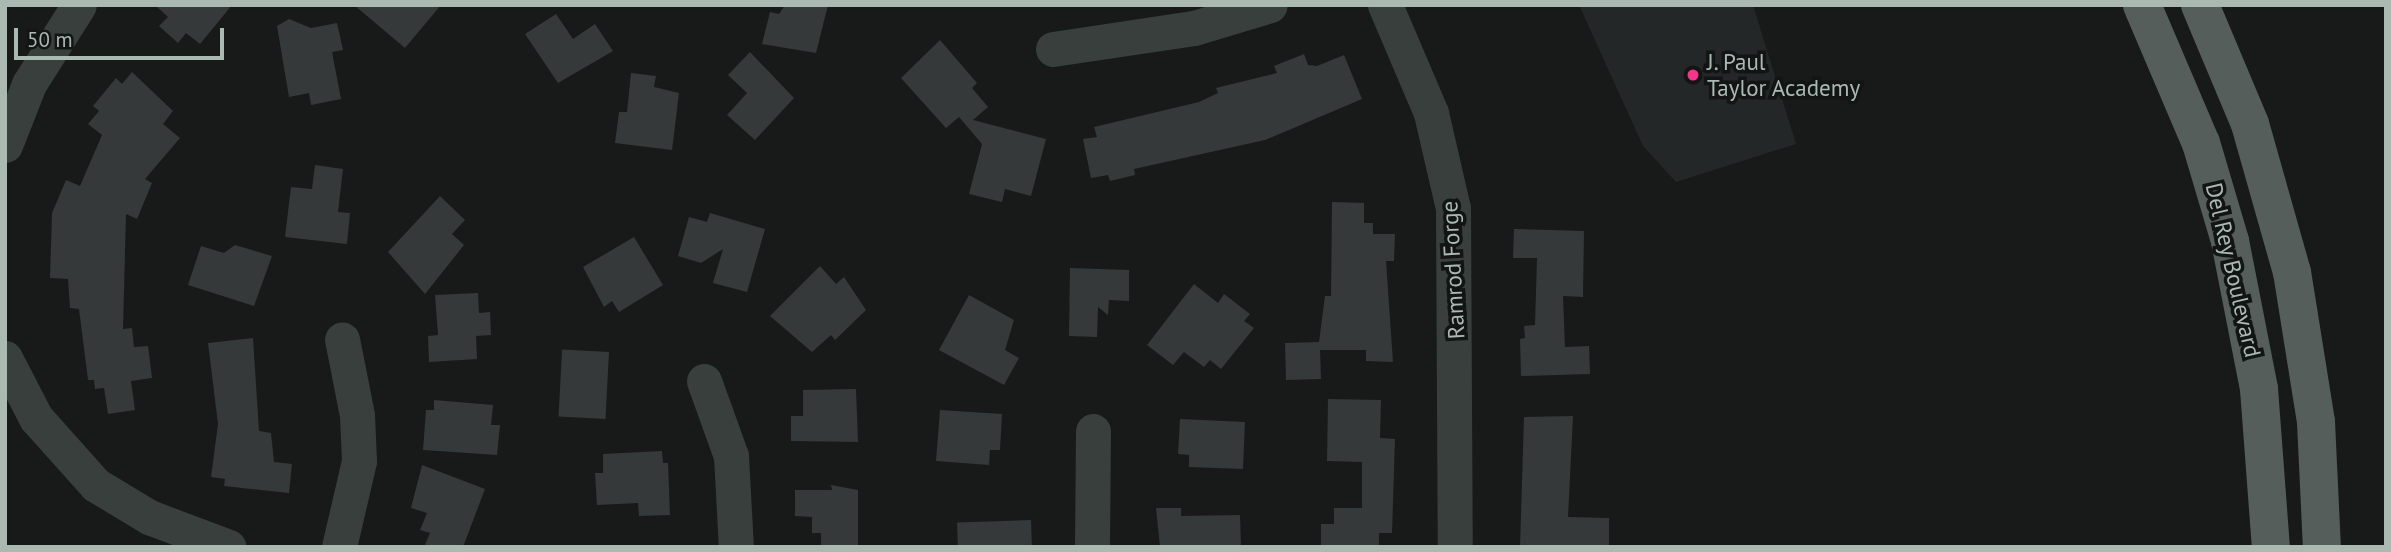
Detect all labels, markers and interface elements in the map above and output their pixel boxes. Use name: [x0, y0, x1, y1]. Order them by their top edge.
scale bar: [18, 14, 228, 58]
text: 50 m: [27, 26, 73, 53]
place label: J. Paul Taylor Academy: [1707, 48, 1861, 102]
marker: J. Paul Taylor Academy: [1685, 67, 1701, 83]
street label: Del Rey Boulevard: [2199, 180, 2267, 360]
street label: Ramrod Forge: [1436, 200, 1470, 340]

